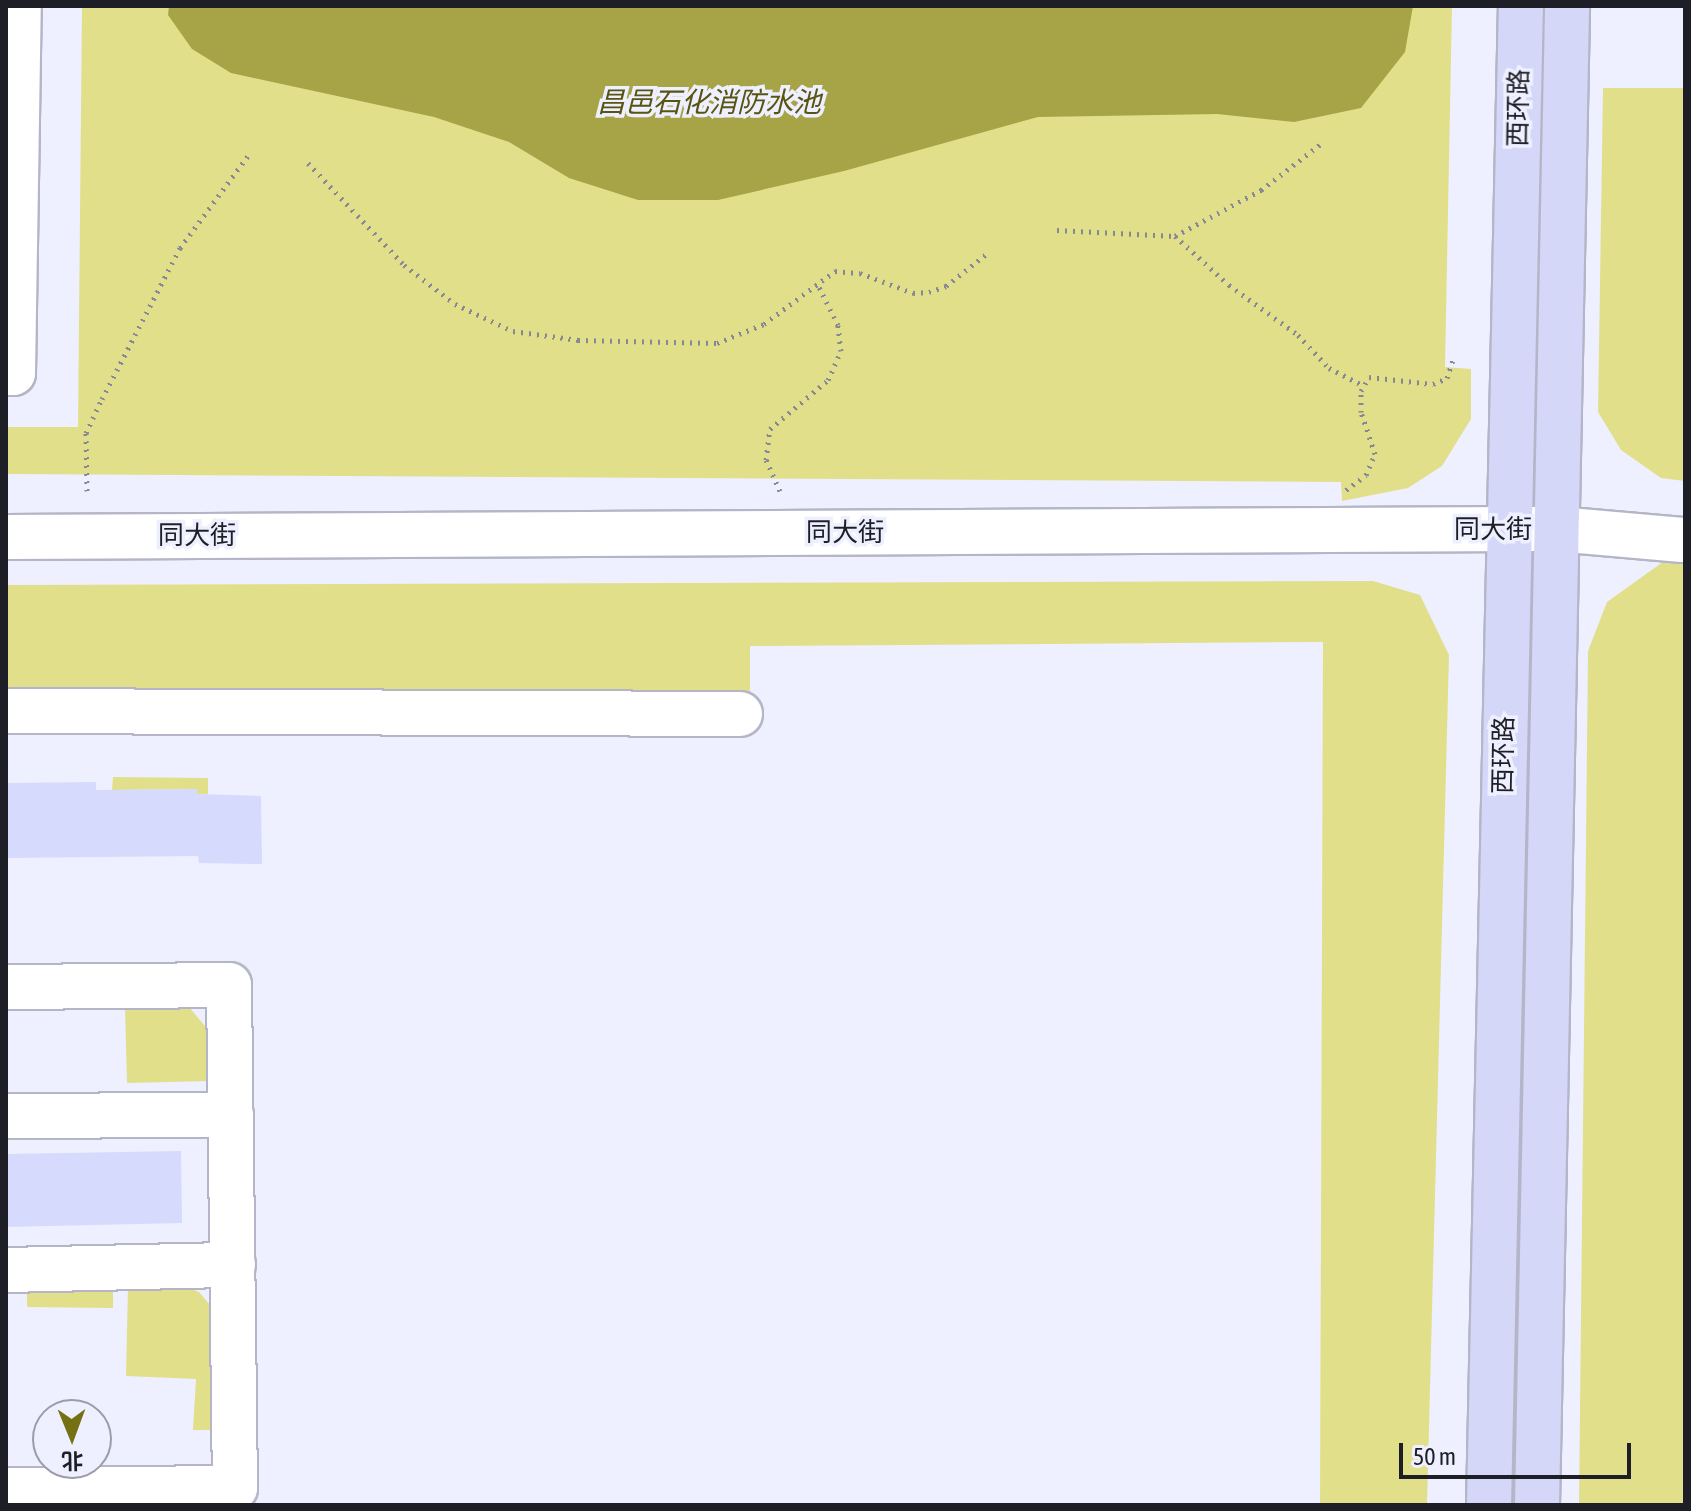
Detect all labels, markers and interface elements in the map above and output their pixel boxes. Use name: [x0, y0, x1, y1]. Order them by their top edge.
street label: 西环路: [1503, 69, 1535, 147]
water label: 昌邑石化消防水池: [597, 85, 821, 119]
street label: 同大街: [1454, 514, 1532, 546]
street label: 同大街: [806, 517, 884, 549]
street label: 同大街: [158, 520, 236, 552]
street label: 西环路: [1488, 716, 1520, 794]
north arrow: [32, 1399, 112, 1479]
scale bar: [1403, 1427, 1635, 1477]
text: 50 m: [1413, 1443, 1456, 1470]
text: 北: [61, 1448, 84, 1474]

